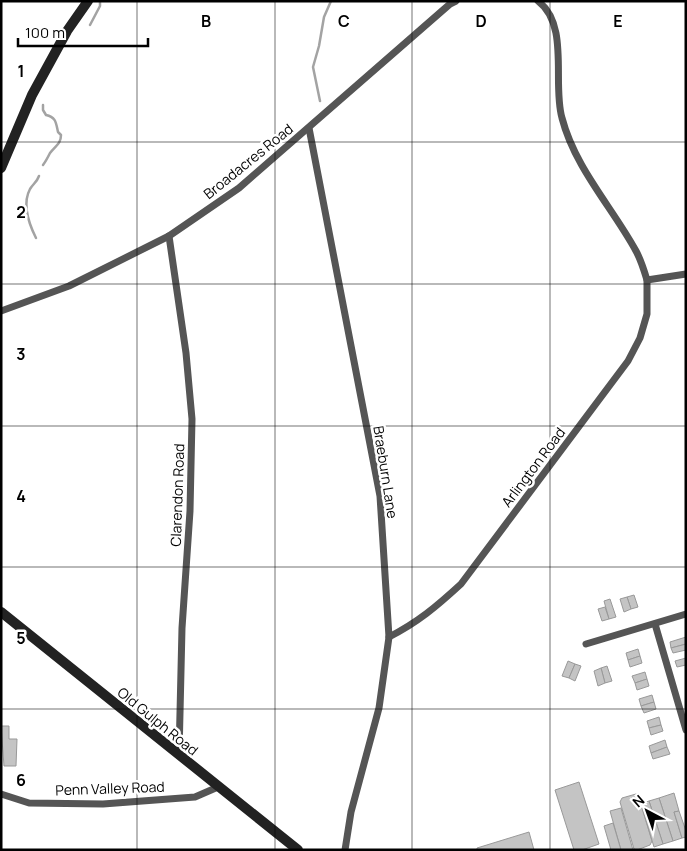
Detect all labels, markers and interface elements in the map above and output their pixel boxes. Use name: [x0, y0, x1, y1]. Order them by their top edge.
text: B: [201, 10, 211, 32]
text: C: [338, 10, 350, 32]
text: D: [475, 10, 487, 32]
text: E: [613, 10, 623, 32]
scale bar: [18, 15, 148, 47]
text: 100 m: [25, 22, 65, 43]
text: 1: [17, 60, 25, 82]
street label: Broadacres Road: [199, 119, 297, 203]
text: 2: [16, 201, 26, 223]
text: 3: [16, 343, 26, 365]
street label: Arlington Road: [497, 423, 569, 511]
street label: Braeburn Lane: [369, 424, 403, 520]
street label: Clarendon Road: [166, 443, 188, 547]
text: 4: [16, 485, 26, 507]
text: 5: [16, 627, 26, 649]
street label: Old Gulph Road: [114, 683, 202, 759]
text: 6: [16, 769, 26, 791]
street label: Penn Valley Road: [55, 777, 165, 799]
north arrow: [622, 786, 672, 836]
text: N: [628, 790, 648, 811]

